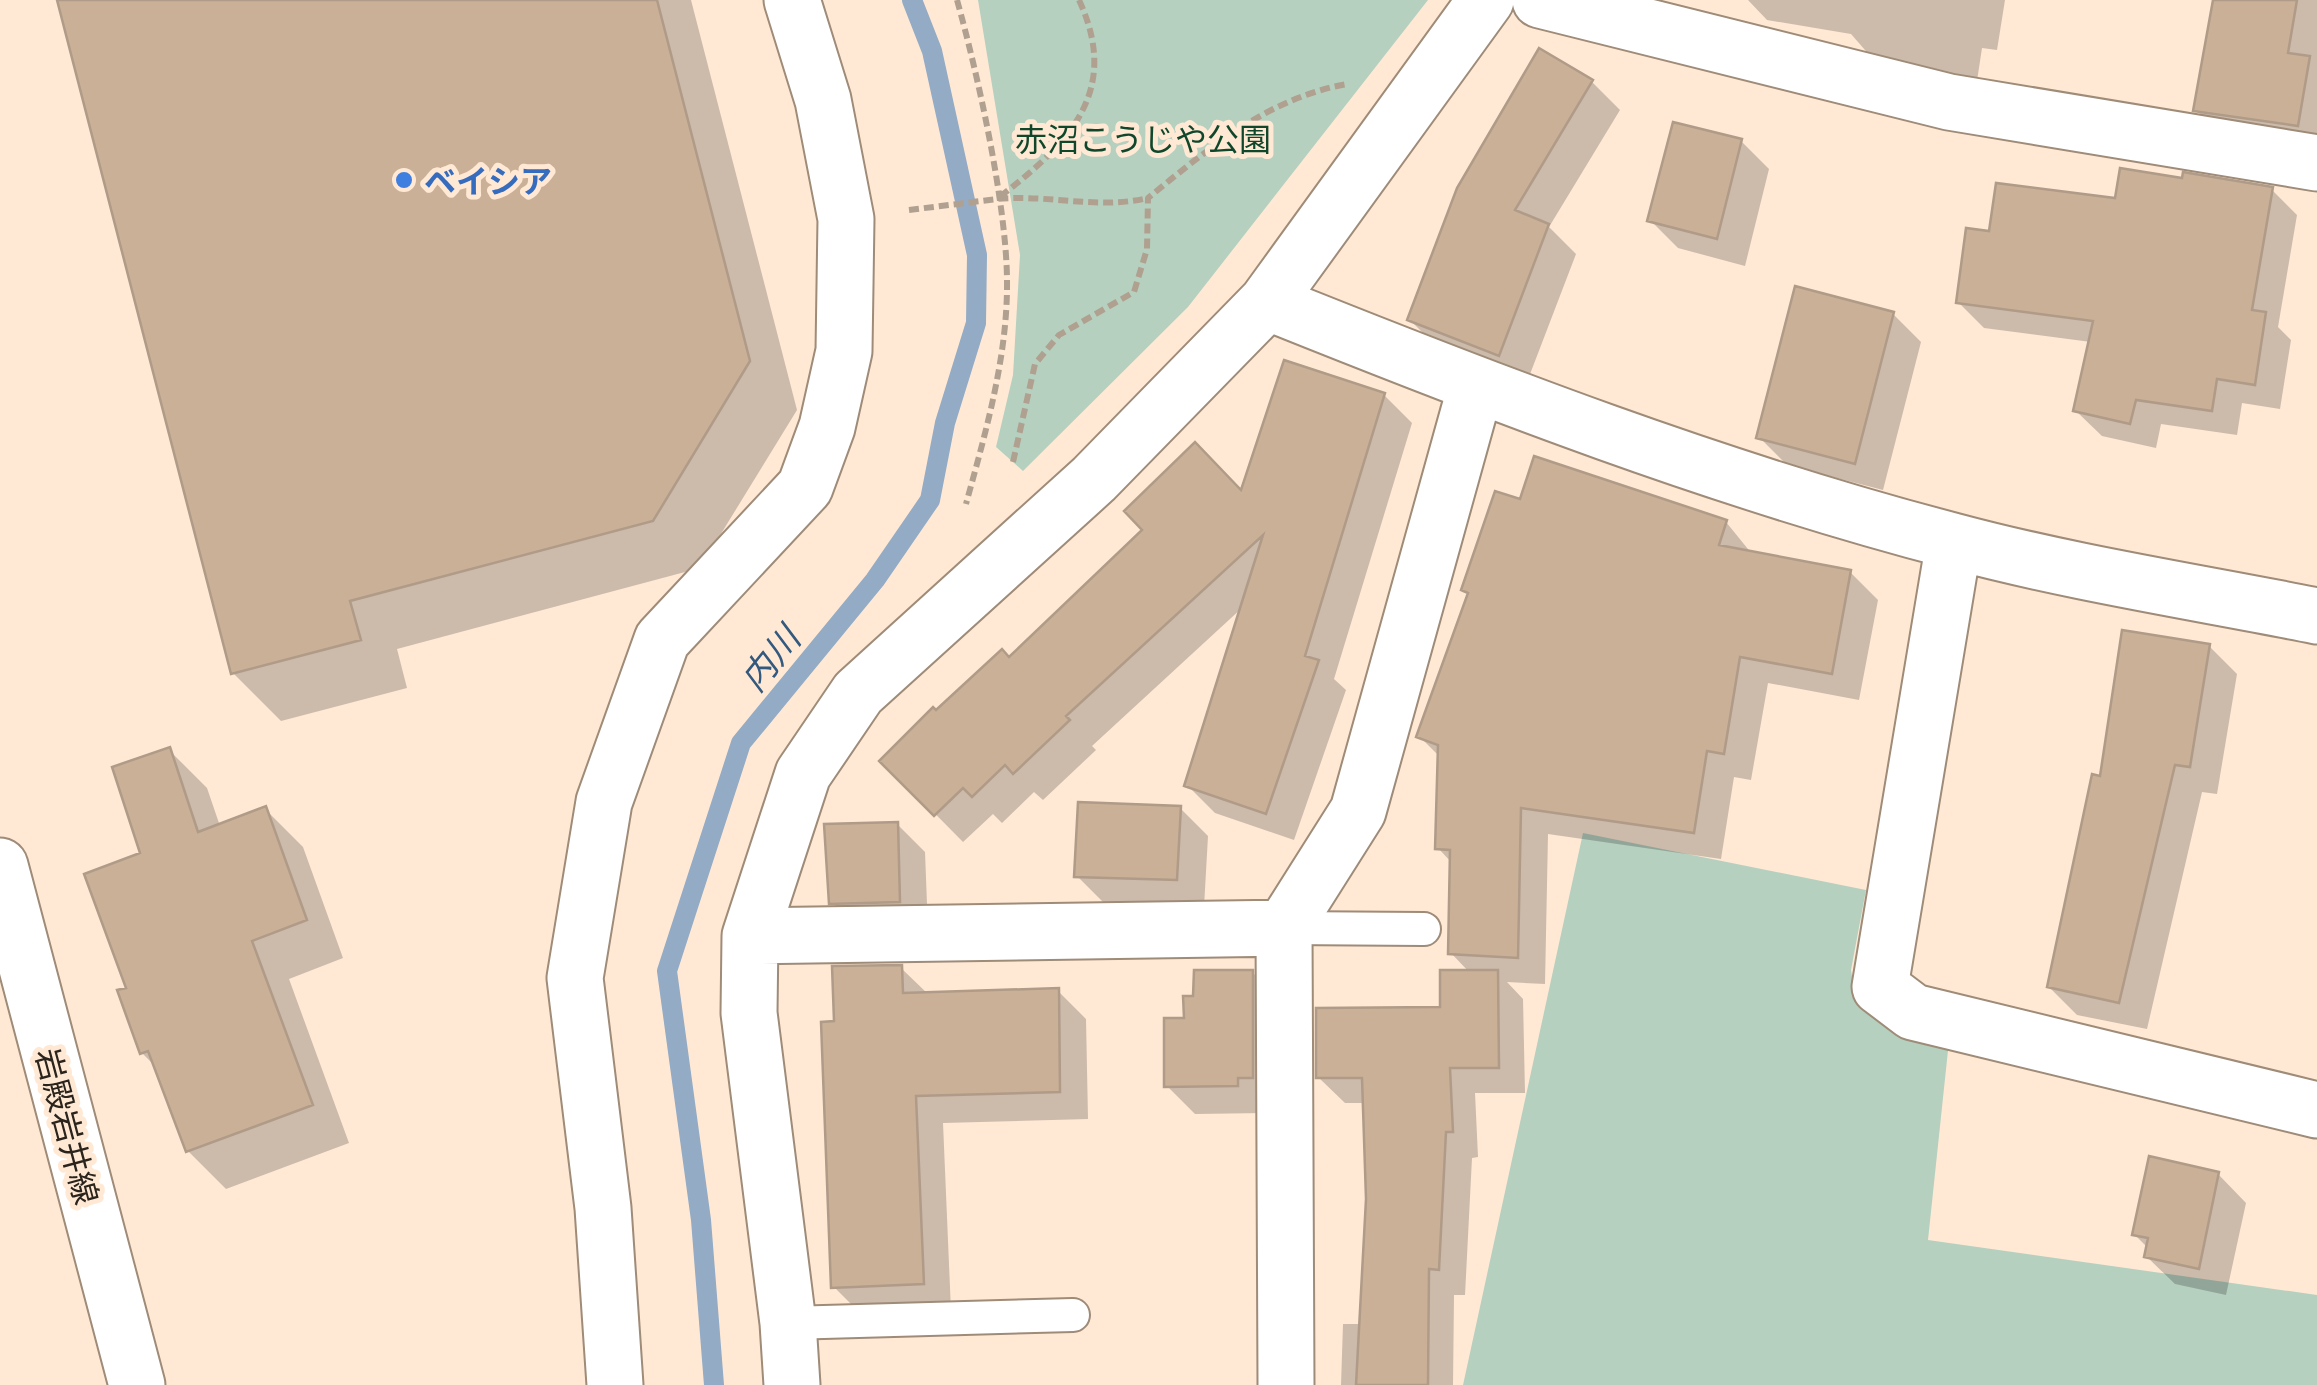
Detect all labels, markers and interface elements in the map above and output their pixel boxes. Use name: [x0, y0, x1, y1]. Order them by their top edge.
park label: 赤沼こうじや公園: [1015, 119, 1271, 158]
place label: ベイシア: [424, 161, 552, 200]
marker: ベイシア: [393, 169, 415, 191]
water label: 内川: [731, 614, 810, 698]
street label: 岩殿岩井線: [28, 1044, 108, 1208]

